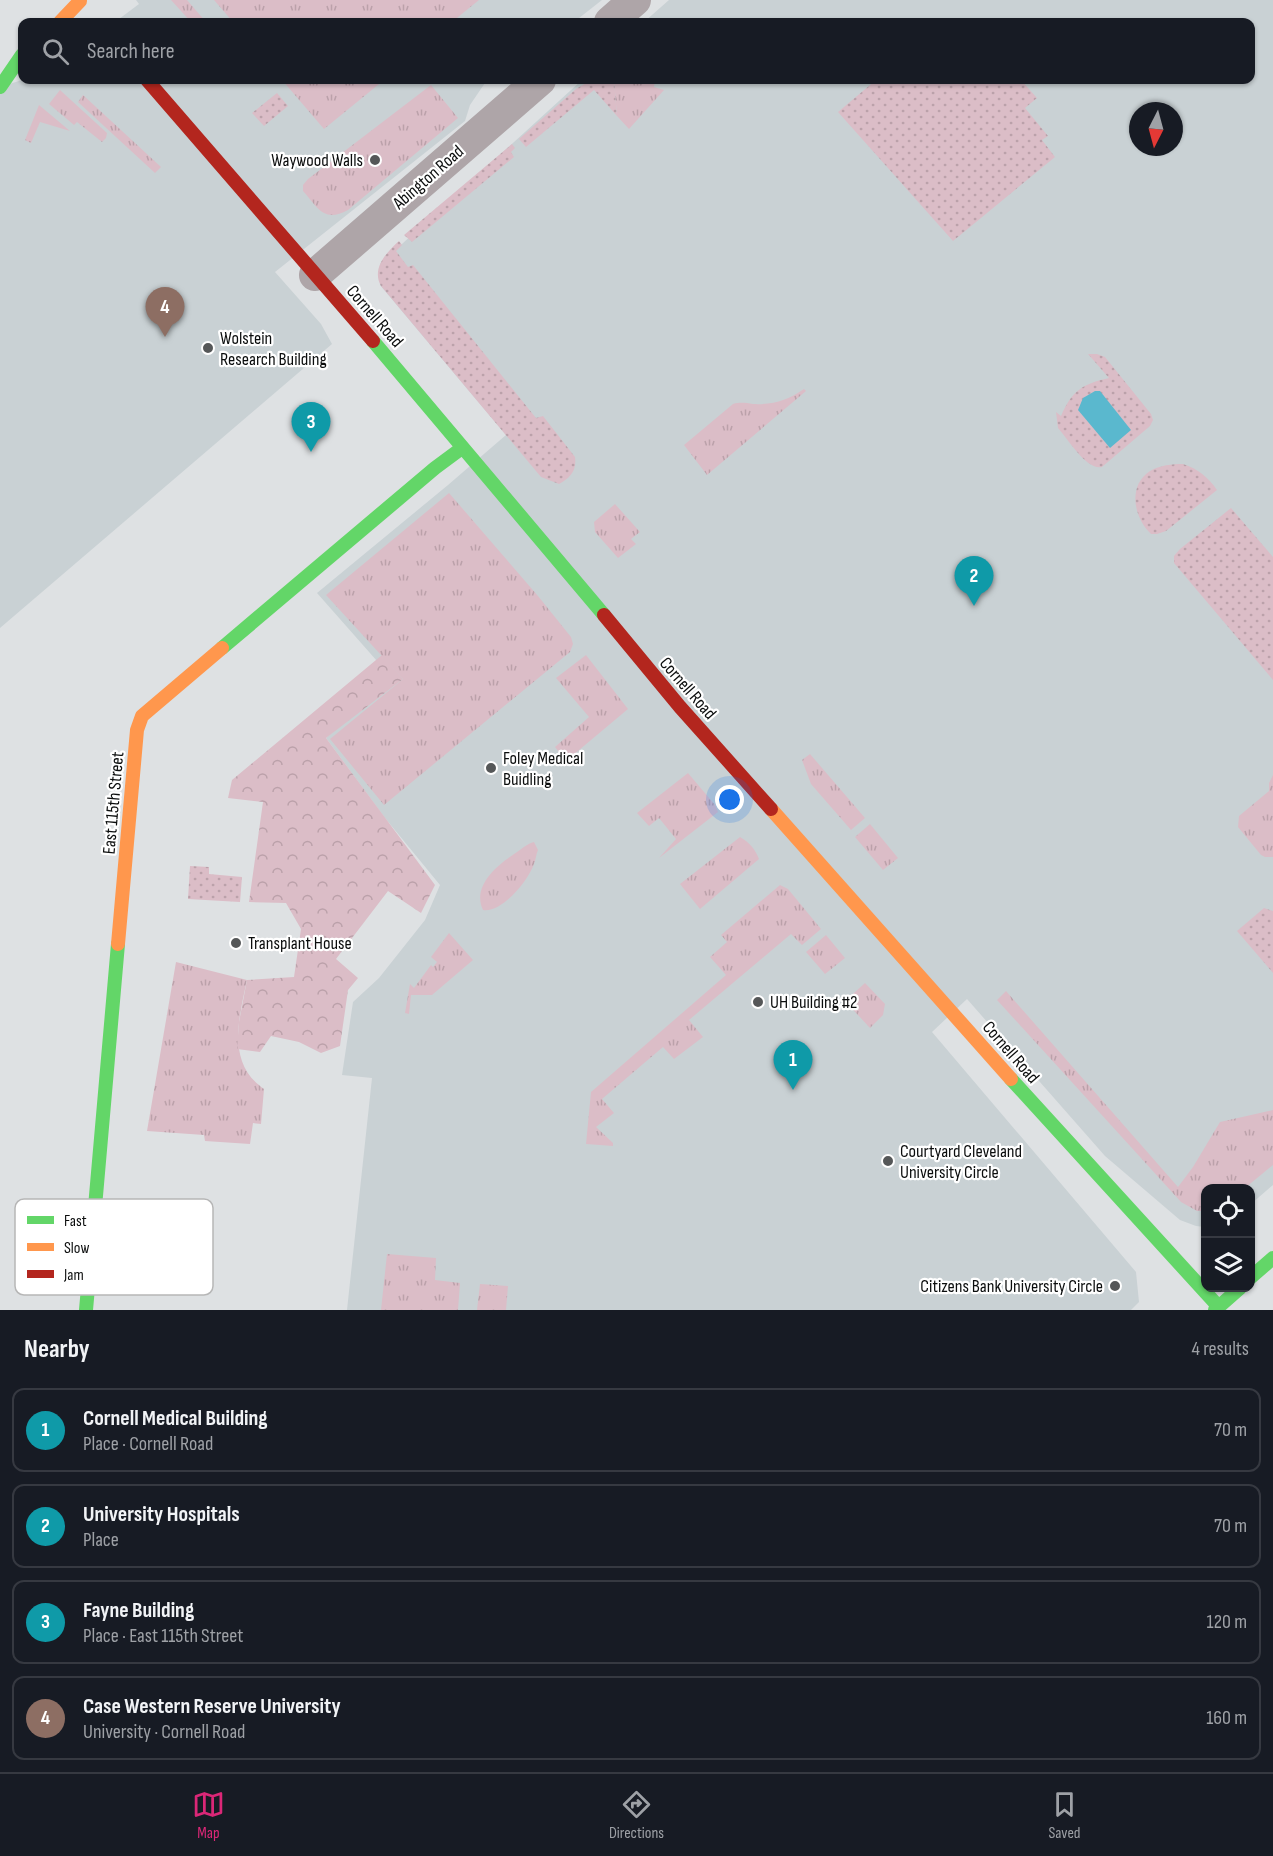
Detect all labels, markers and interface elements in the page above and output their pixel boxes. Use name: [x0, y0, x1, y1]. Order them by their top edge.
search box: [18, 18, 1255, 84]
icon: search: [39, 35, 72, 68]
text: Search here: [87, 38, 174, 65]
north arrow: [1129, 102, 1183, 156]
street label: Abington Road: [388, 141, 468, 214]
place label: Waywood Walls: [271, 150, 363, 171]
marker: Waywood Walls: [368, 153, 382, 167]
street label: Cornell Road: [342, 281, 407, 352]
pin: 4: [146, 288, 184, 337]
place label: Wolstein Research Building: [220, 328, 327, 370]
marker: Wolstein Research Building: [201, 341, 215, 355]
pin: 3: [292, 402, 330, 452]
pin: 2: [954, 556, 994, 606]
street label: Cornell Road: [655, 653, 720, 724]
place label: Foley Medical Buidling: [503, 748, 583, 790]
street label: East 115th Street: [99, 750, 128, 855]
marker: Foley Medical Buidling: [484, 761, 498, 775]
your location: [715, 785, 744, 814]
place label: Transplant House: [248, 933, 352, 954]
marker: Transplant House: [229, 936, 243, 950]
place label: UH Building #2: [770, 992, 857, 1013]
marker: UH Building #2: [751, 995, 765, 1009]
street label: Cornell Road: [978, 1017, 1043, 1088]
pin: 1: [774, 1040, 812, 1090]
place label: Courtyard Cleveland University Circle: [900, 1141, 1022, 1183]
marker: Courtyard Cleveland University Circle: [881, 1154, 895, 1168]
map controls: [1201, 1184, 1255, 1292]
button: locate: [1201, 1184, 1255, 1238]
legend: [15, 1199, 213, 1295]
text: Fast: [64, 1212, 87, 1231]
button: layers: [1201, 1238, 1255, 1292]
text: Slow: [64, 1239, 89, 1258]
text: Jam: [63, 1266, 84, 1285]
place label: Citizens Bank University Circle: [920, 1276, 1103, 1297]
marker: Citizens Bank University Circle: [1108, 1279, 1122, 1293]
text: Nearby: [24, 1334, 90, 1365]
text: 4 results: [1192, 1337, 1249, 1361]
text: Cornell Medical Building: [83, 1405, 268, 1432]
text: 1: [42, 1418, 49, 1442]
text: 70 m: [1214, 1418, 1247, 1442]
text: Place · Cornell Road: [83, 1432, 213, 1456]
text: University Hospitals: [83, 1501, 240, 1528]
text: 2: [41, 1514, 50, 1538]
text: 70 m: [1214, 1514, 1247, 1538]
text: Place: [83, 1528, 119, 1552]
text: Fayne Building: [83, 1597, 194, 1624]
text: 3: [41, 1610, 50, 1634]
text: 120 m: [1207, 1610, 1247, 1634]
text: Place · East 115th Street: [83, 1624, 243, 1648]
text: Case Western Reserve University: [83, 1693, 341, 1720]
text: 4: [41, 1706, 50, 1730]
text: 160 m: [1206, 1706, 1247, 1730]
text: University · Cornell Road: [83, 1720, 245, 1744]
tab: Map: [192, 1788, 225, 1843]
tab: Directions: [609, 1788, 664, 1843]
tab: Saved: [1048, 1788, 1081, 1843]

